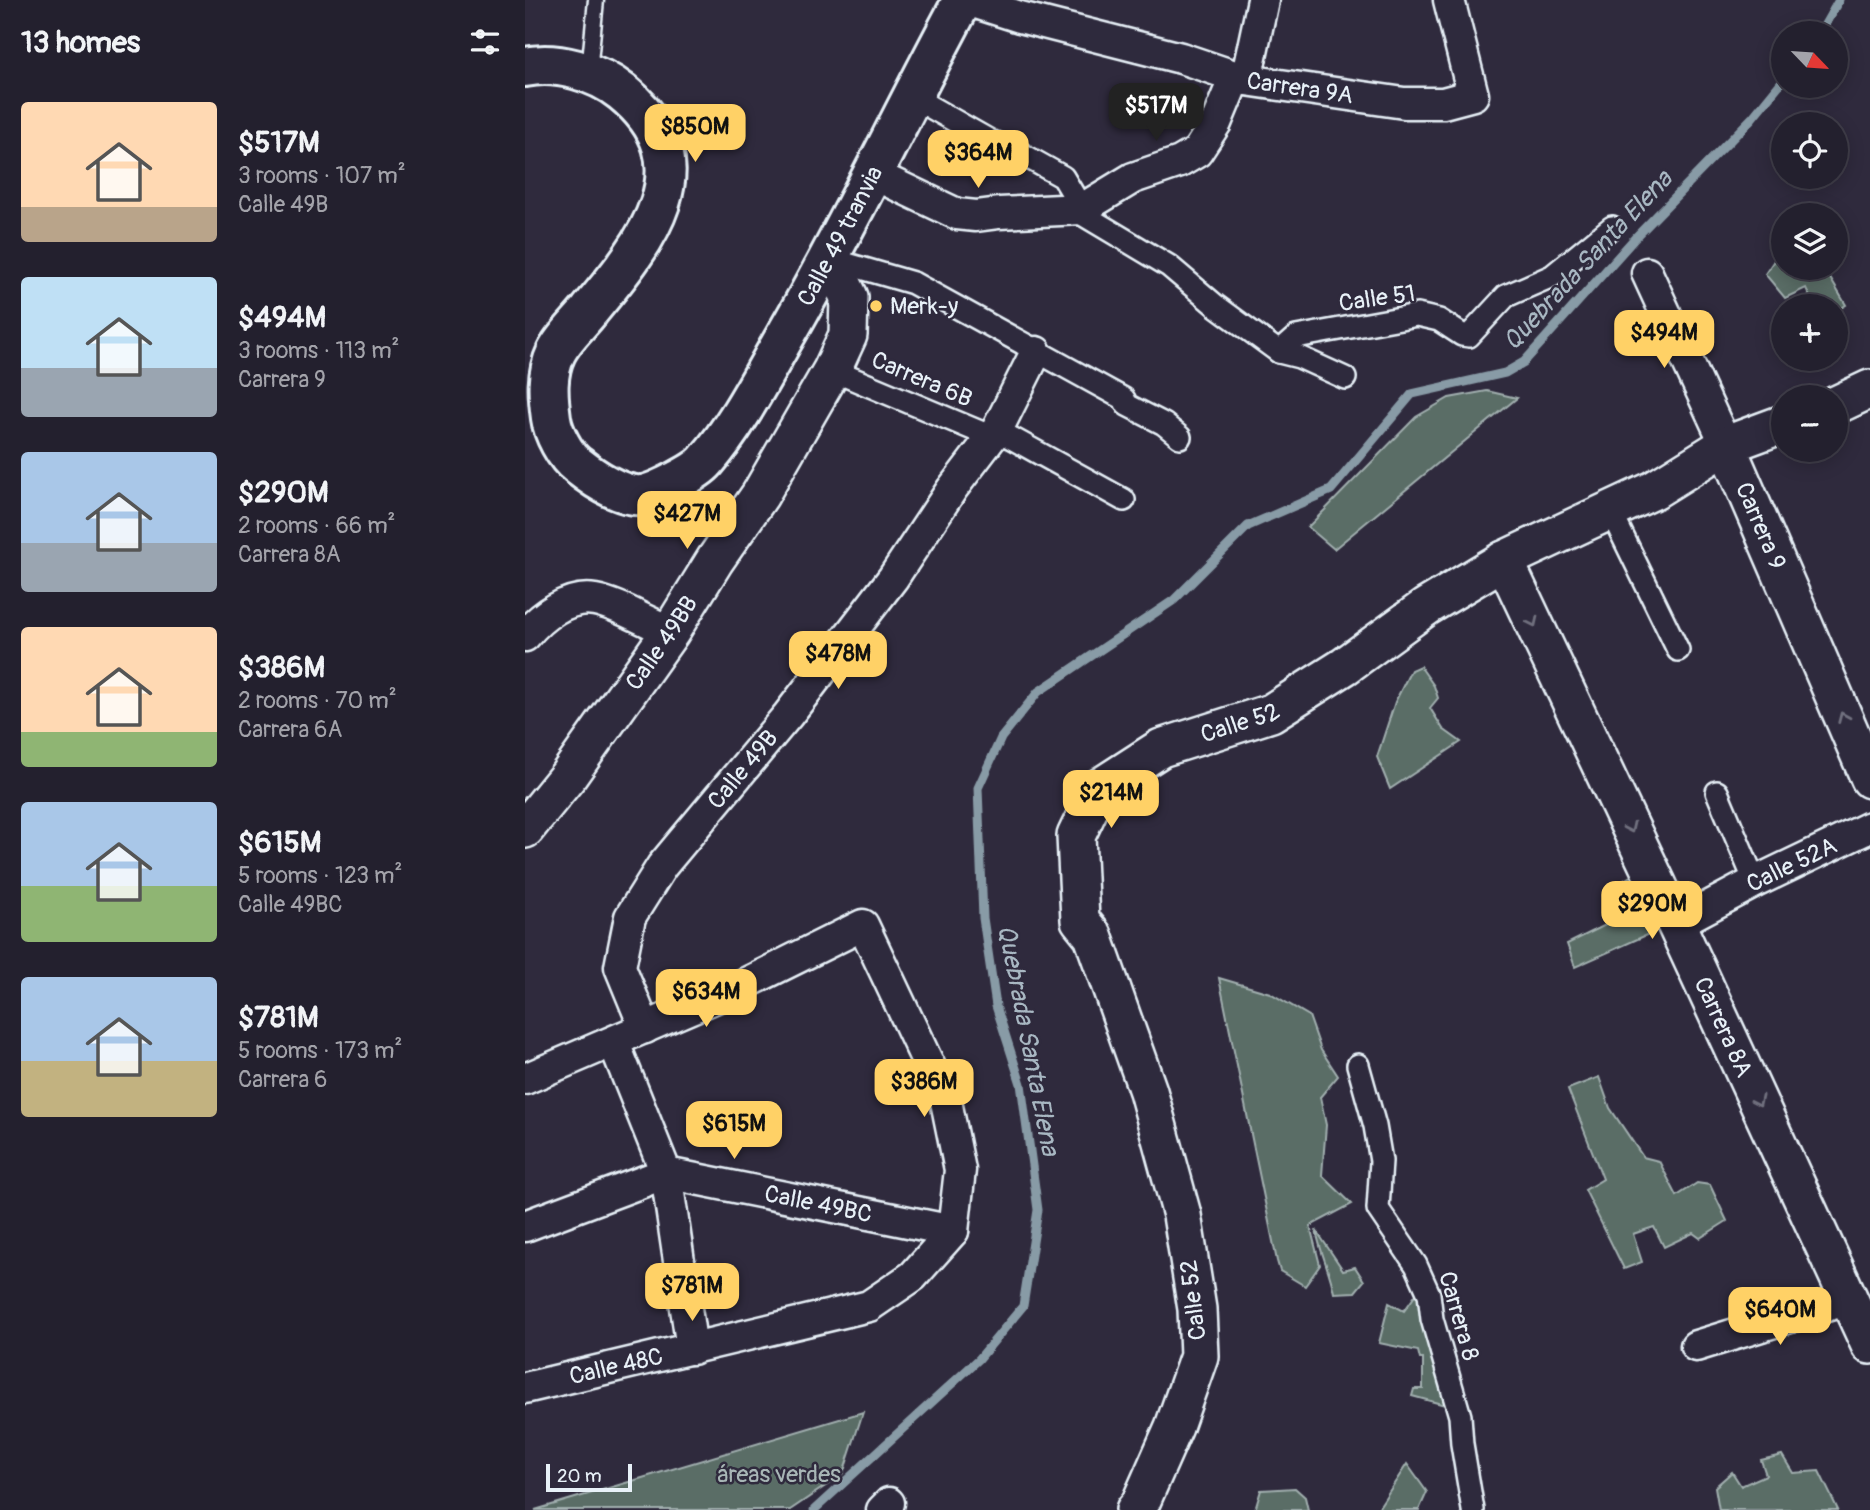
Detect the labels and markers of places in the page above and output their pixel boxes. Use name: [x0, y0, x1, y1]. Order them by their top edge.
pin: $517M: [1107, 83, 1205, 143]
pin: $850M: [646, 104, 744, 164]
pin: $364M: [929, 130, 1027, 190]
place label: Merk-y: [890, 292, 958, 321]
marker: Merk-y: [868, 298, 884, 314]
pin: $494M: [1615, 310, 1713, 370]
pin: $427M: [638, 491, 736, 551]
pin: $478M: [789, 632, 887, 691]
pin: $214M: [1062, 770, 1160, 830]
pin: $290M: [1603, 881, 1701, 941]
pin: $634M: [657, 970, 755, 1029]
pin: $386M: [875, 1060, 973, 1119]
pin: $615M: [685, 1102, 783, 1161]
pin: $781M: [643, 1264, 741, 1323]
pin: $640M: [1731, 1288, 1829, 1347]

